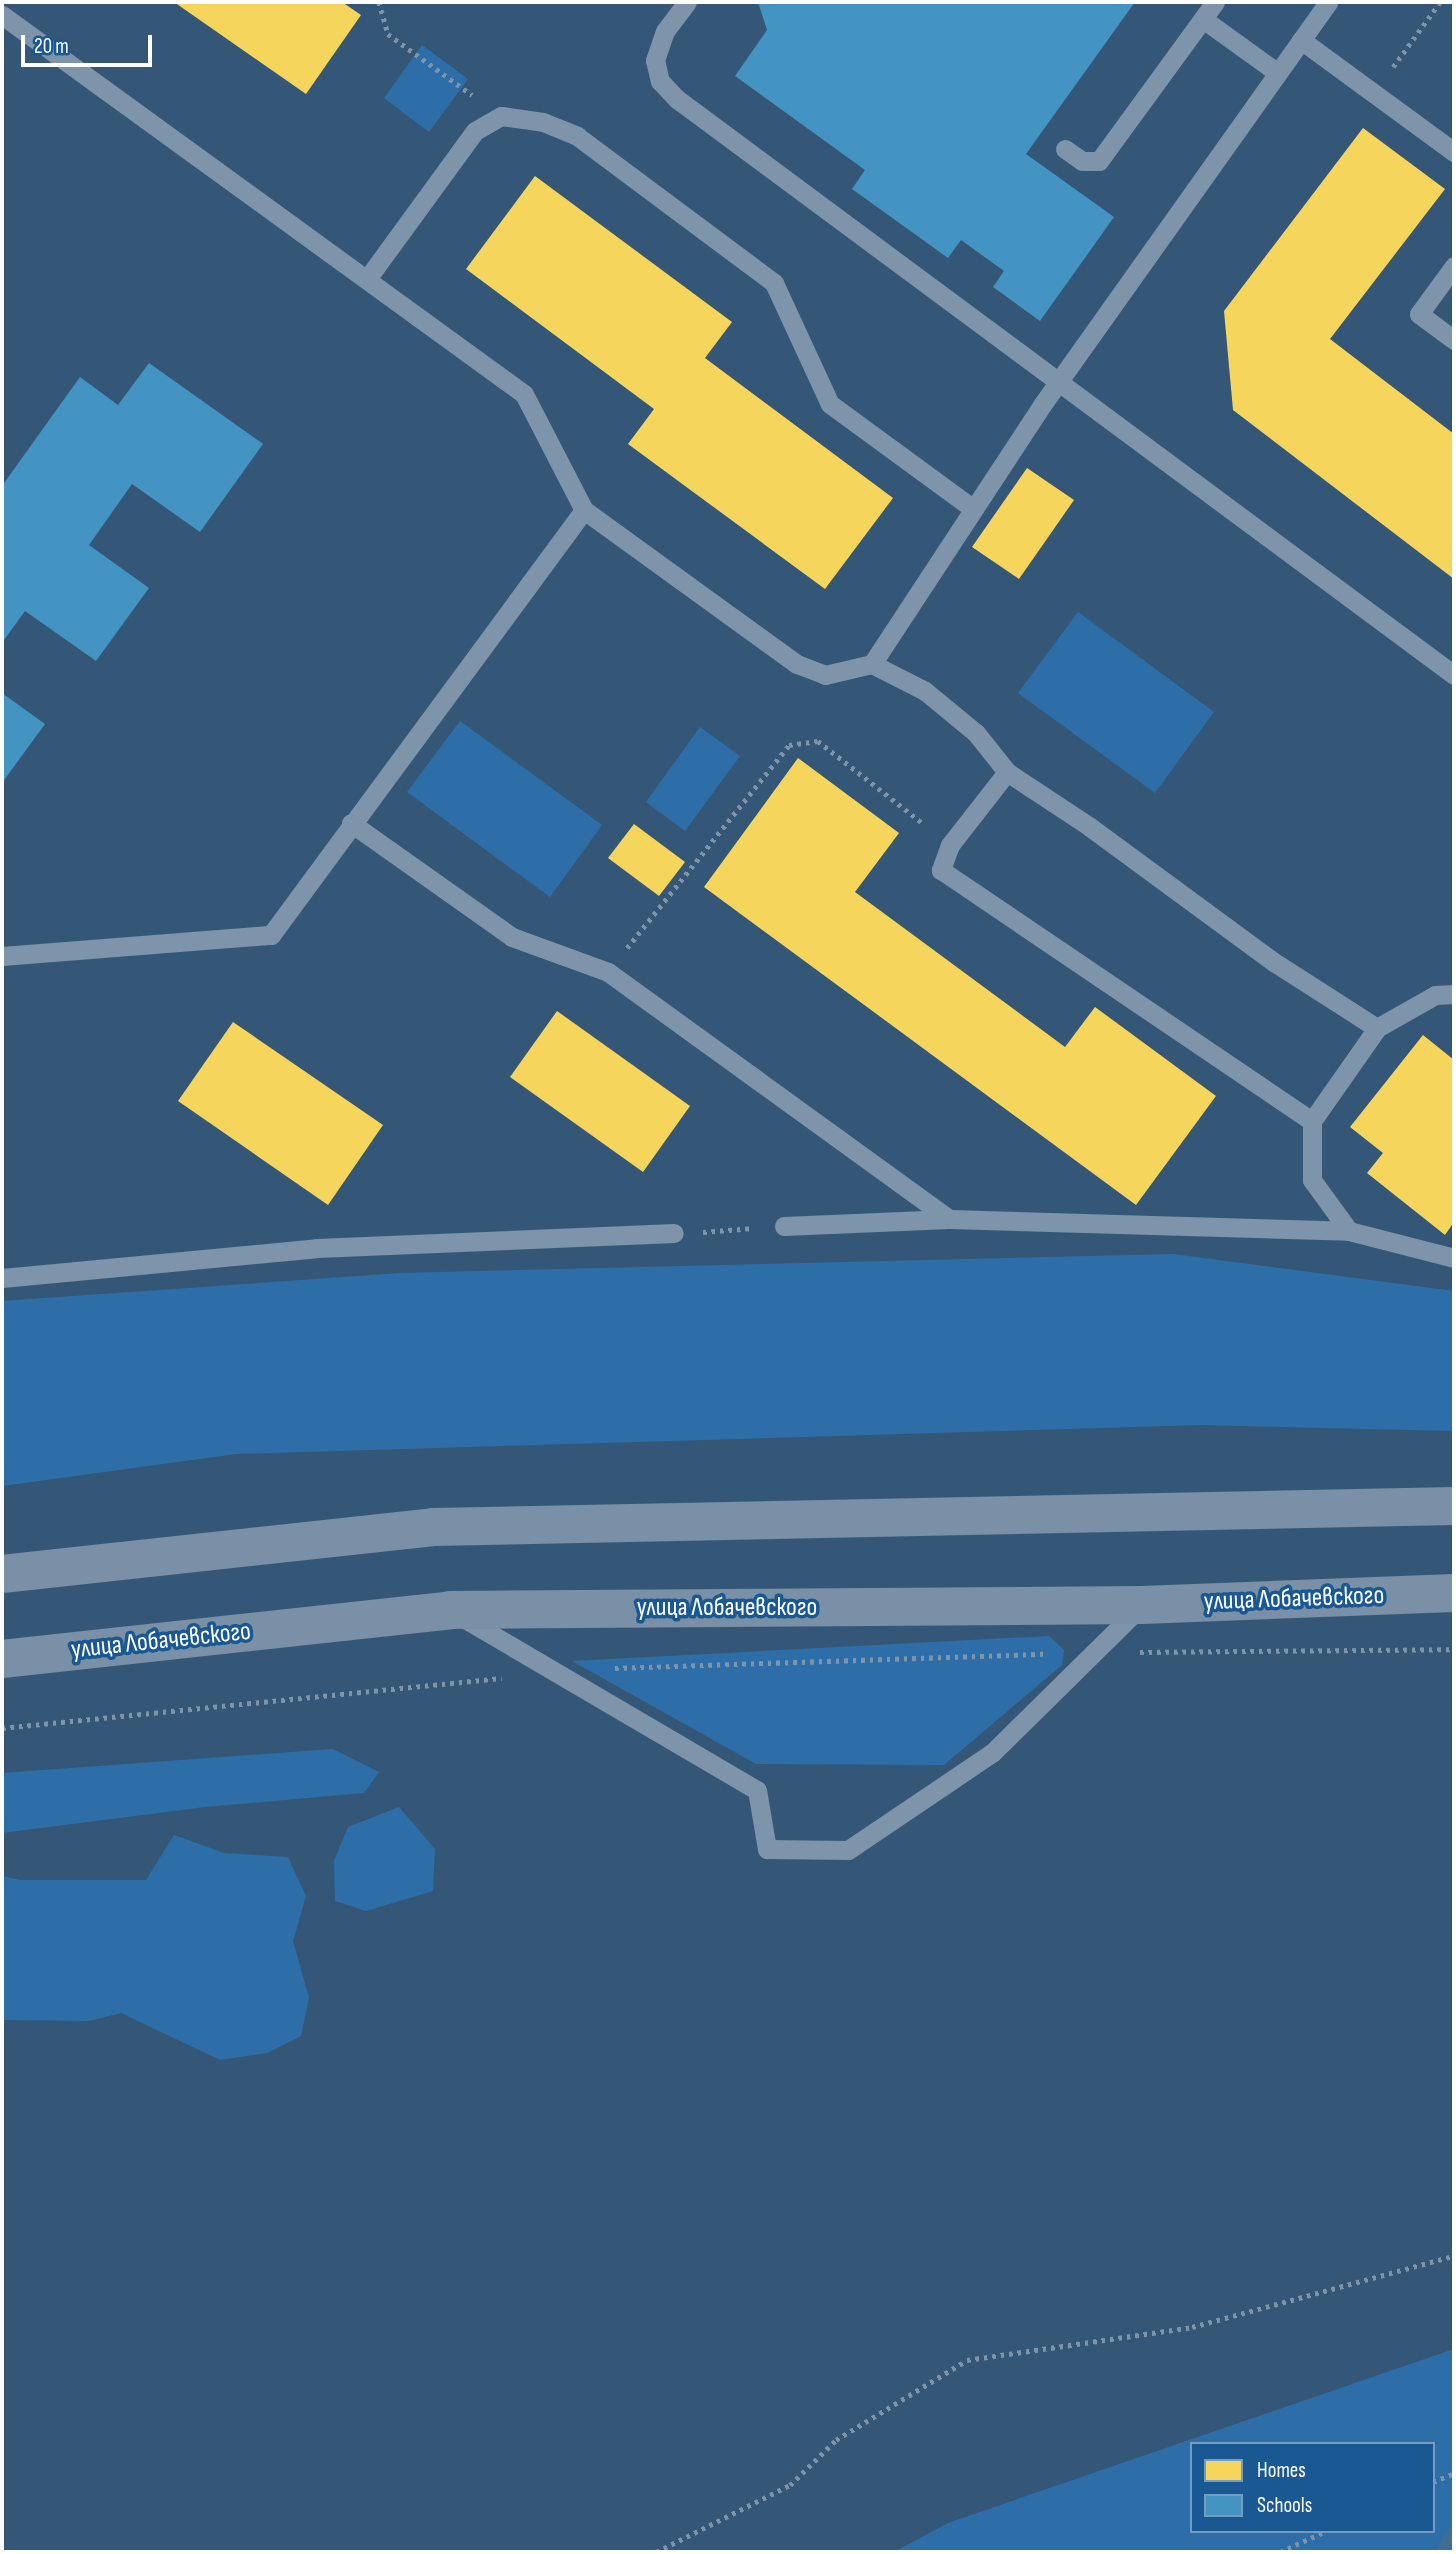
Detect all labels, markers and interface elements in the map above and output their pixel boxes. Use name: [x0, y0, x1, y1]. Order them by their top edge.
scale bar: [24, 21, 156, 65]
text: 20 m: [34, 34, 69, 59]
street label: улица Лобачевского: [1203, 1580, 1385, 1618]
street label: улица Лобачевского: [637, 1592, 817, 1624]
street label: улица Лобачевского: [70, 1616, 252, 1666]
legend: [1190, 2442, 1435, 2533]
text: Homes: [1257, 2458, 1306, 2483]
text: Schools: [1257, 2493, 1312, 2518]

